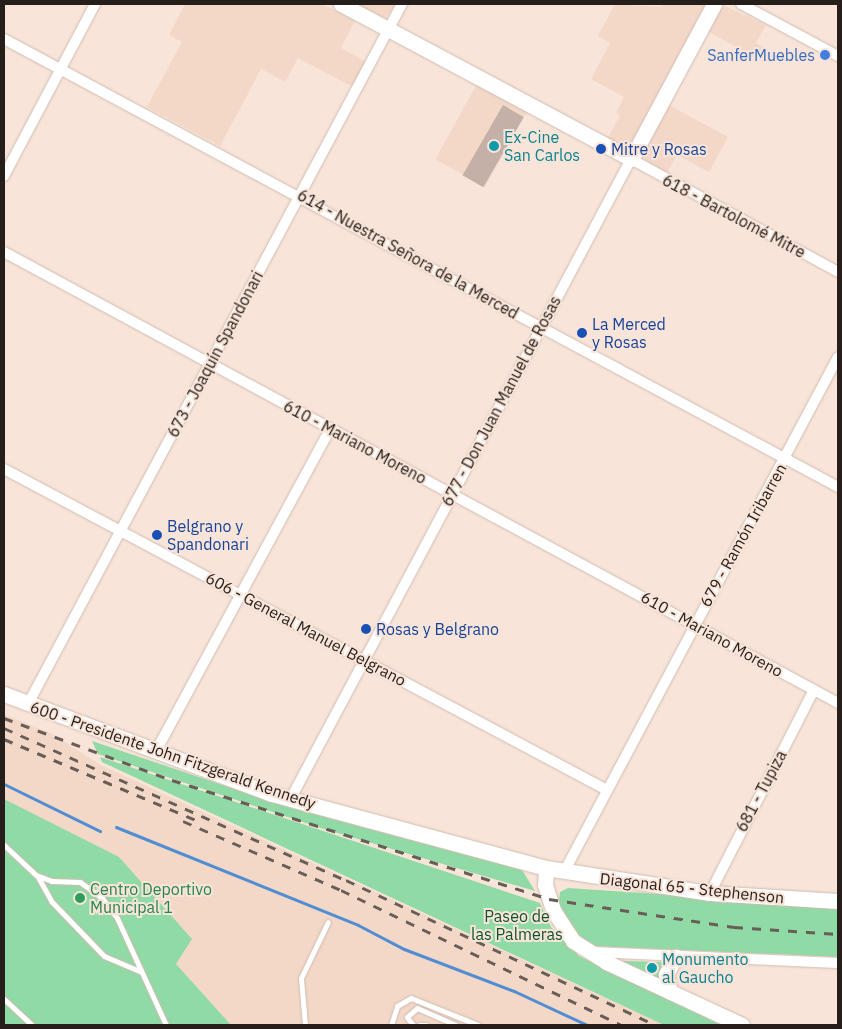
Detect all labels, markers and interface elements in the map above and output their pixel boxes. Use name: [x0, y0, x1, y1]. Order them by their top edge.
place label: SanferMuebles: [707, 45, 815, 65]
marker: SanferMuebles: [819, 49, 831, 61]
place label: Ex-Cine San Carlos: [504, 127, 580, 165]
place label: Mitre y Rosas: [611, 139, 707, 159]
marker: Ex-Cine San Carlos: [488, 140, 500, 152]
marker: Mitre y Rosas: [595, 143, 607, 155]
street label: 618 - Bartolomé Mitre: [659, 170, 809, 262]
street label: 614 - Nuestra Señora de la Merced: [294, 185, 522, 323]
street label: 673 - Joaquín Spandonari: [163, 268, 267, 440]
street label: 677 - Don Juan Manuel de Rosas: [437, 293, 565, 509]
place label: La Merced y Rosas: [592, 314, 666, 352]
marker: La Merced y Rosas: [576, 327, 588, 339]
street label: 610 - Mariano Moreno: [280, 396, 430, 488]
street label: 679 - Ramón Iribarren: [696, 460, 790, 610]
place label: Belgrano y Spandonari: [167, 516, 249, 554]
marker: Belgrano y Spandonari: [151, 529, 163, 541]
street label: 606 - General Manuel Belgrano: [203, 568, 409, 690]
street label: 610 - Mariano Moreno: [638, 587, 786, 681]
place label: Rosas y Belgrano: [376, 619, 499, 639]
marker: Rosas y Belgrano: [360, 623, 372, 635]
street label: 600 - Presidente John Fitzgerald Kennedy: [28, 697, 318, 813]
street label: 681 - Tupiza: [732, 747, 790, 835]
street label: Diagonal 65 - Stephenson: [599, 869, 785, 907]
place label: Centro Deportivo Municipal 1: [90, 879, 212, 917]
marker: Centro Deportivo Municipal 1: [74, 892, 86, 904]
park label: Paseo de las Palmeras: [471, 906, 563, 944]
place label: Monumento al Gaucho: [662, 949, 748, 987]
marker: Monumento al Gaucho: [646, 962, 658, 974]

